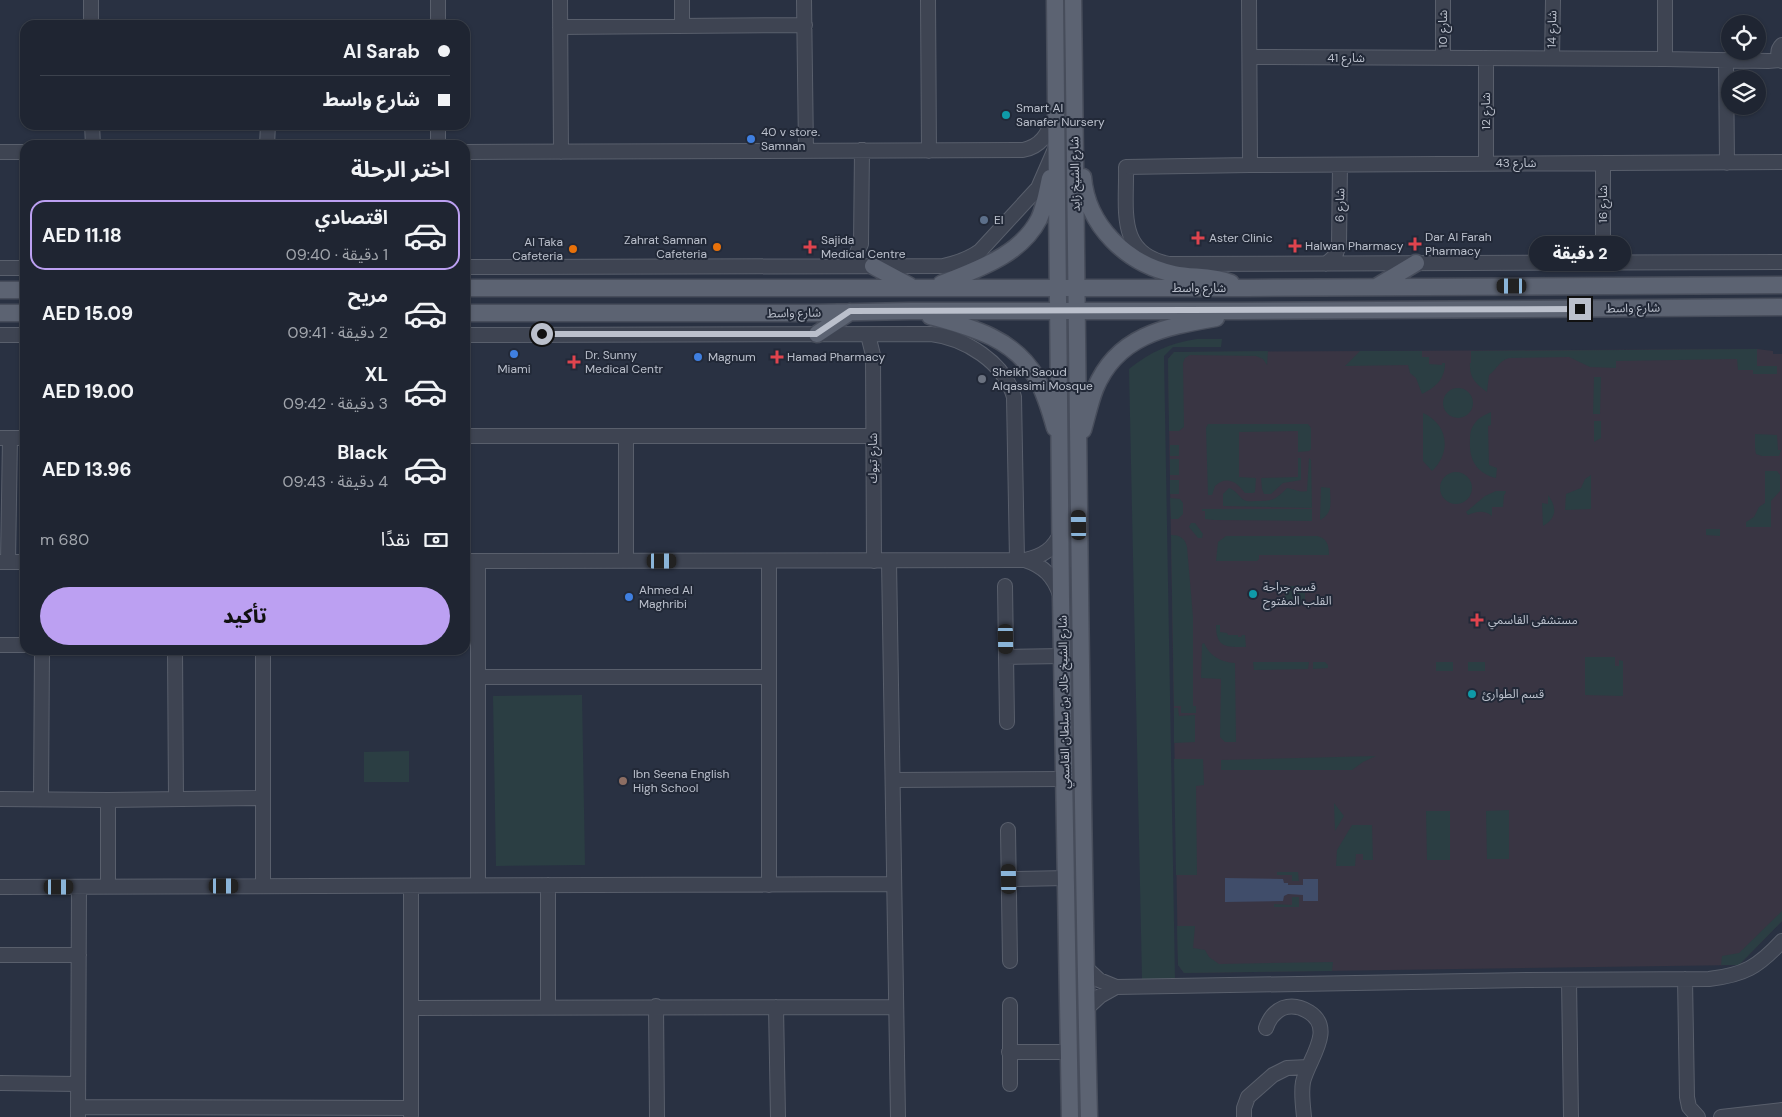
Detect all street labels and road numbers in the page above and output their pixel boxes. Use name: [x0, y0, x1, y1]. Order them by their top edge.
street label: شارع 10: [1435, 10, 1452, 48]
street label: شارع 14: [1544, 10, 1561, 48]
street label: شارع 41: [1327, 50, 1365, 67]
street label: شارع 12: [1478, 92, 1495, 130]
street label: شارع الشيخ زايد: [1066, 136, 1085, 212]
street label: شارع 43: [1496, 155, 1536, 172]
street label: شارع 16: [1595, 185, 1612, 223]
street label: شارع 6: [1332, 188, 1349, 222]
street label: شارع واسط: [1172, 280, 1226, 297]
street label: شارع واسط: [1606, 300, 1660, 317]
street label: شارع واسط: [767, 305, 821, 322]
street label: شارع تبوك: [865, 433, 882, 483]
street label: شارع الشيخ خالد بن سلطان القاسمي: [1054, 615, 1075, 789]

